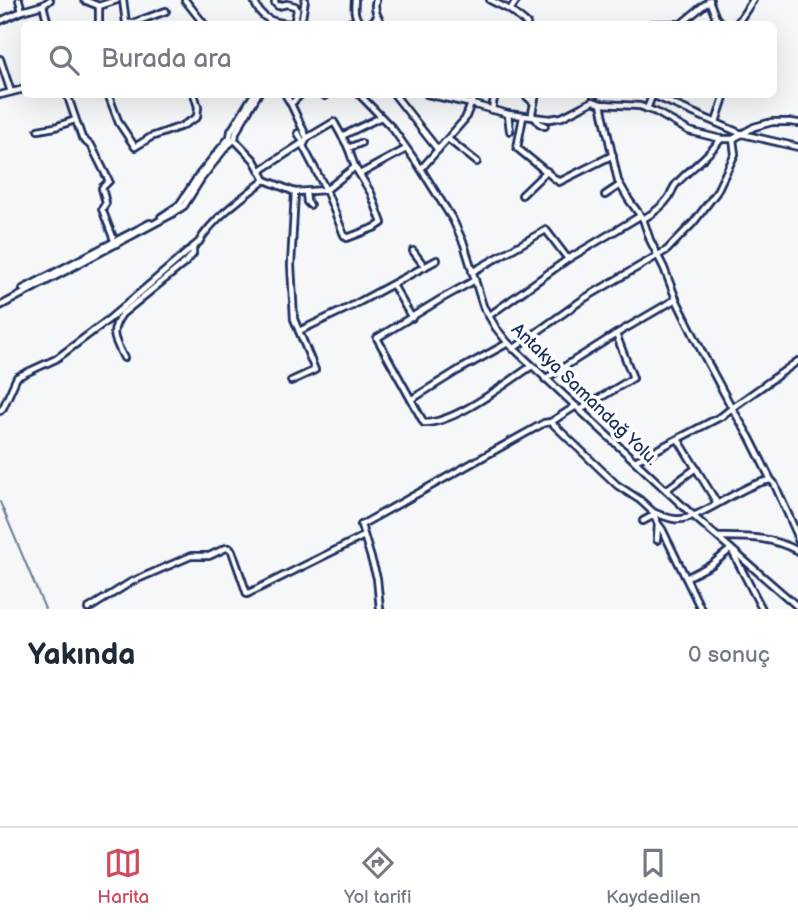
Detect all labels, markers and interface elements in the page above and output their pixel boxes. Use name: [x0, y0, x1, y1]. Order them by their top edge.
search box: [21, 21, 777, 98]
icon: search: [45, 41, 83, 79]
text: Burada ara: [101, 44, 232, 75]
street label: Antakya Samandağ Yolu.: [507, 319, 662, 470]
text: Yakında: [28, 637, 135, 673]
text: 0 sonuç: [688, 641, 770, 669]
tab: Harita: [97, 844, 149, 909]
tab: Yol tarifi: [344, 844, 411, 909]
tab: Kaydedilen: [606, 844, 701, 909]

